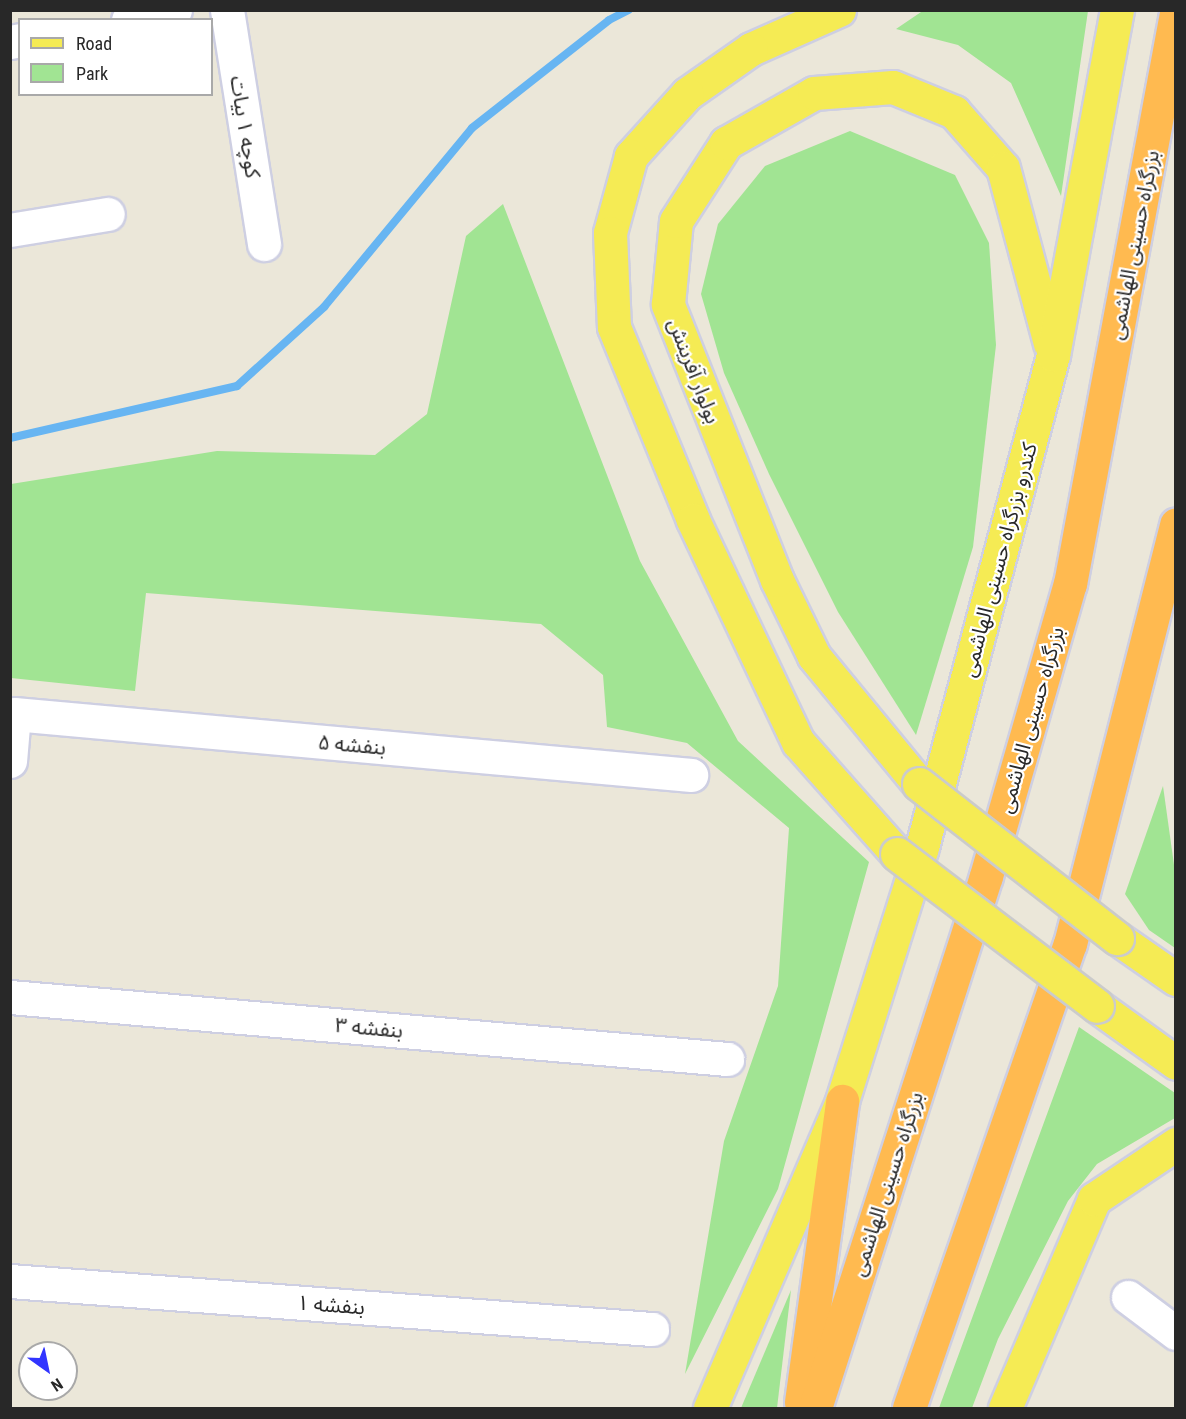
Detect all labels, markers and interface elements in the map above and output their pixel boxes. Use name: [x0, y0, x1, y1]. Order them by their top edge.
legend: [18, 18, 213, 96]
text: Road: [76, 33, 112, 54]
text: Park: [76, 63, 108, 84]
street label: کوچه ۱ بیات: [224, 74, 266, 180]
street label: بزرگراه حسینی الهاشمی: [1103, 148, 1165, 342]
street label: بولوار آفرینش: [662, 315, 726, 427]
street label: کندرو بزرگراه حسینی الهاشمی: [956, 440, 1042, 680]
street label: بزرگراه حسینی الهاشمی: [992, 624, 1070, 816]
street label: بنفشه ۵: [317, 729, 387, 761]
street label: بنفشه ۳: [334, 1012, 404, 1044]
street label: بزرگراه حسینی الهاشمی: [845, 1089, 929, 1279]
street label: بنفشه ۱: [296, 1290, 366, 1320]
north arrow: [18, 1341, 78, 1401]
text: N: [48, 1374, 66, 1395]

